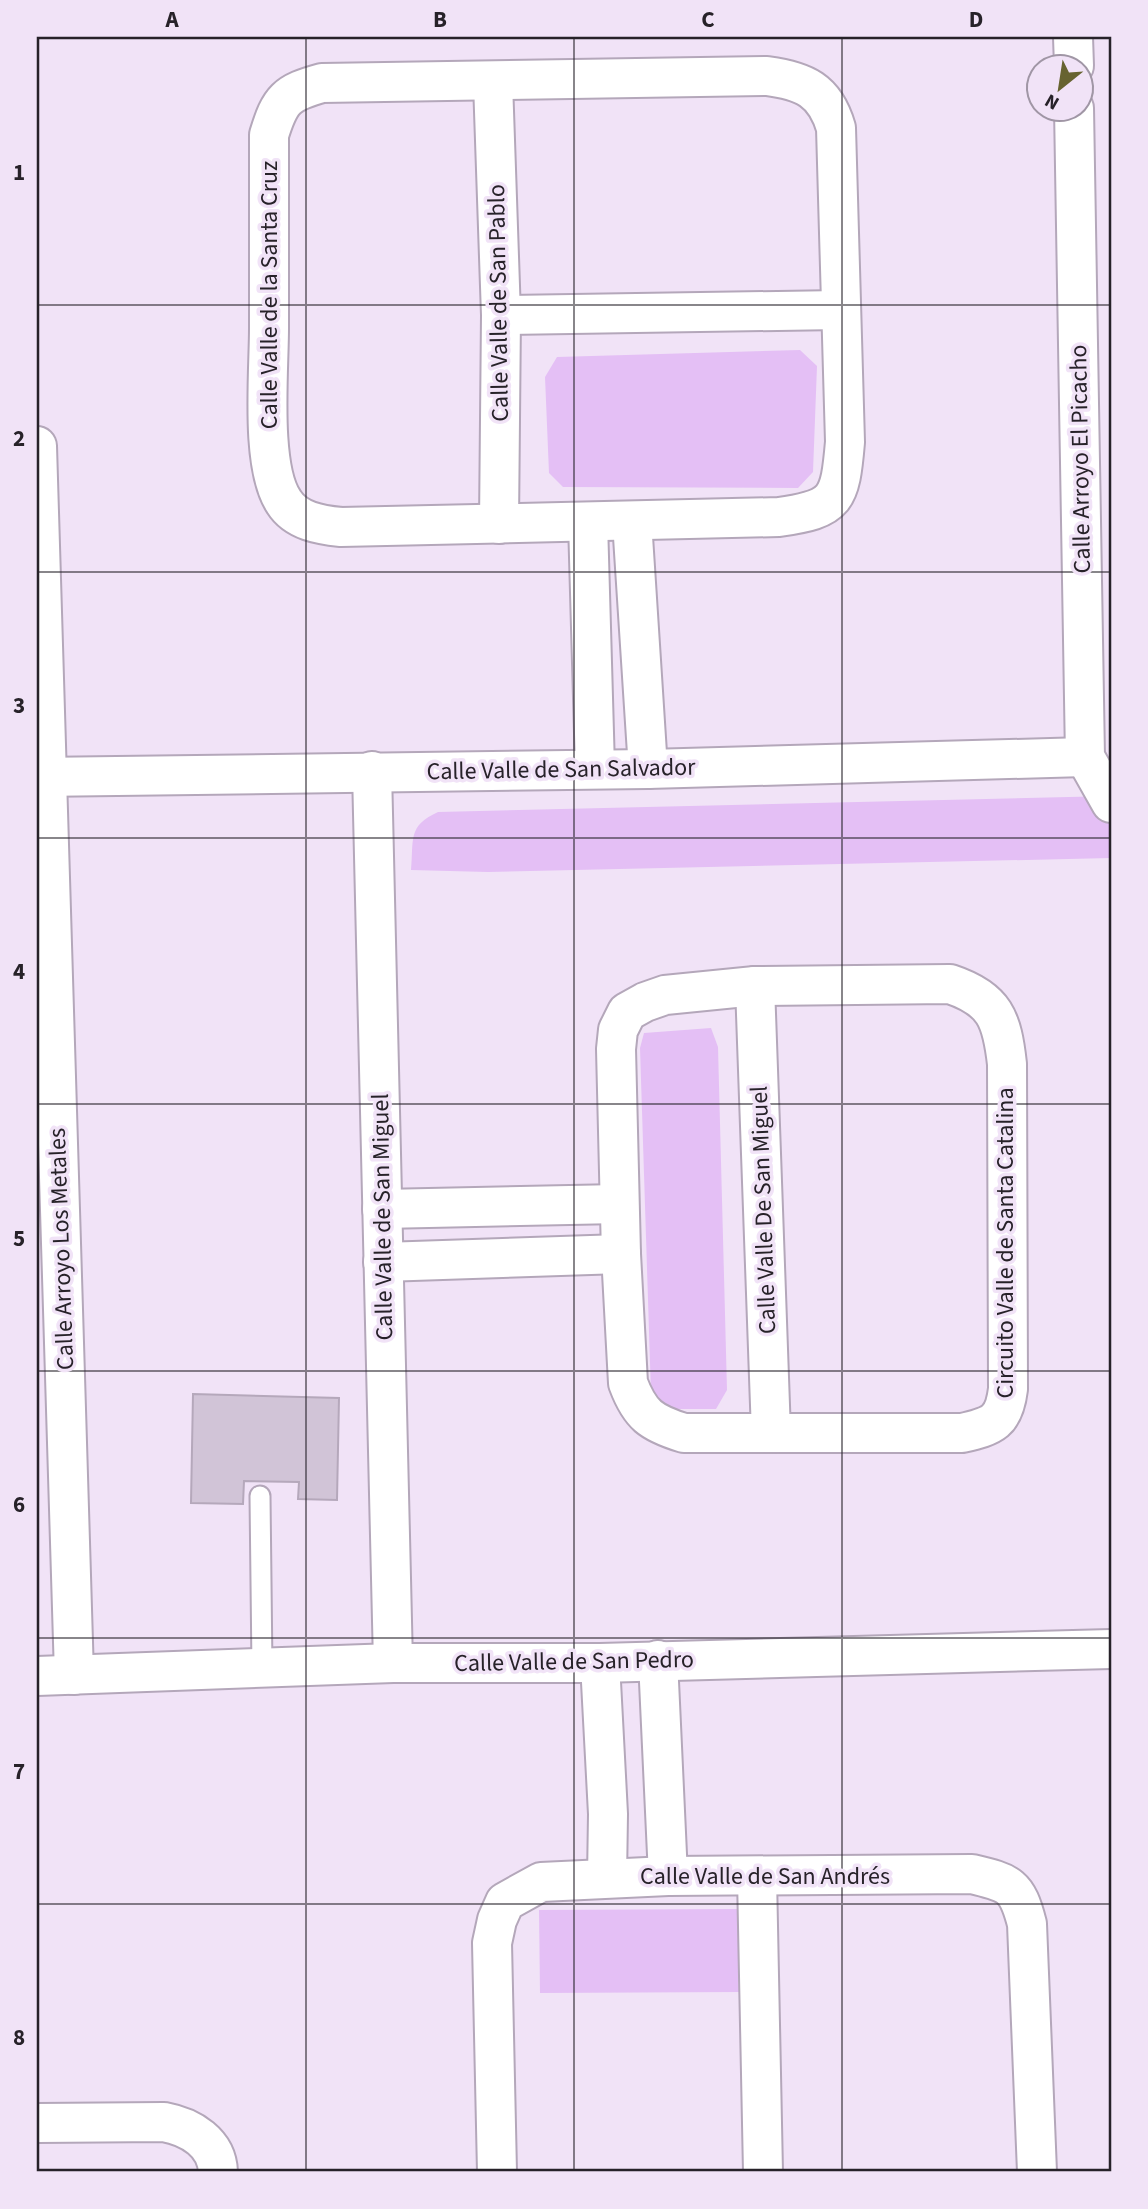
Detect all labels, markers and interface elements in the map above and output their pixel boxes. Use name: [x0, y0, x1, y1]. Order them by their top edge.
text: A: [164, 3, 179, 36]
text: B: [433, 3, 447, 36]
text: C: [701, 3, 715, 36]
text: D: [969, 3, 983, 36]
north arrow: [1026, 52, 1096, 122]
text: N: [1040, 87, 1064, 116]
text: 1: [13, 156, 25, 189]
street label: Calle Valle de la Santa Cruz: [252, 161, 287, 429]
street label: Calle Valle de San Pablo: [479, 184, 518, 422]
street label: Calle Arroyo El Picacho: [1061, 344, 1100, 574]
text: 2: [13, 422, 25, 455]
text: 3: [13, 689, 25, 722]
street label: Calle Valle de San Salvador: [426, 750, 696, 789]
text: 4: [13, 955, 25, 988]
street label: Calle Valle De San Miguel: [742, 1085, 785, 1335]
street label: Circuito Valle de Santa Catalina: [988, 1087, 1023, 1399]
street label: Calle Valle de San Miguel: [363, 1093, 402, 1341]
street label: Calle Arroyo Los Metales: [40, 1127, 83, 1371]
text: 5: [13, 1222, 25, 1255]
text: 6: [13, 1488, 25, 1521]
street label: Calle Valle de San Pedro: [454, 1642, 694, 1681]
text: 7: [13, 1755, 25, 1788]
street label: Calle Valle de San Andrés: [640, 1859, 890, 1894]
text: 8: [13, 2021, 25, 2054]

